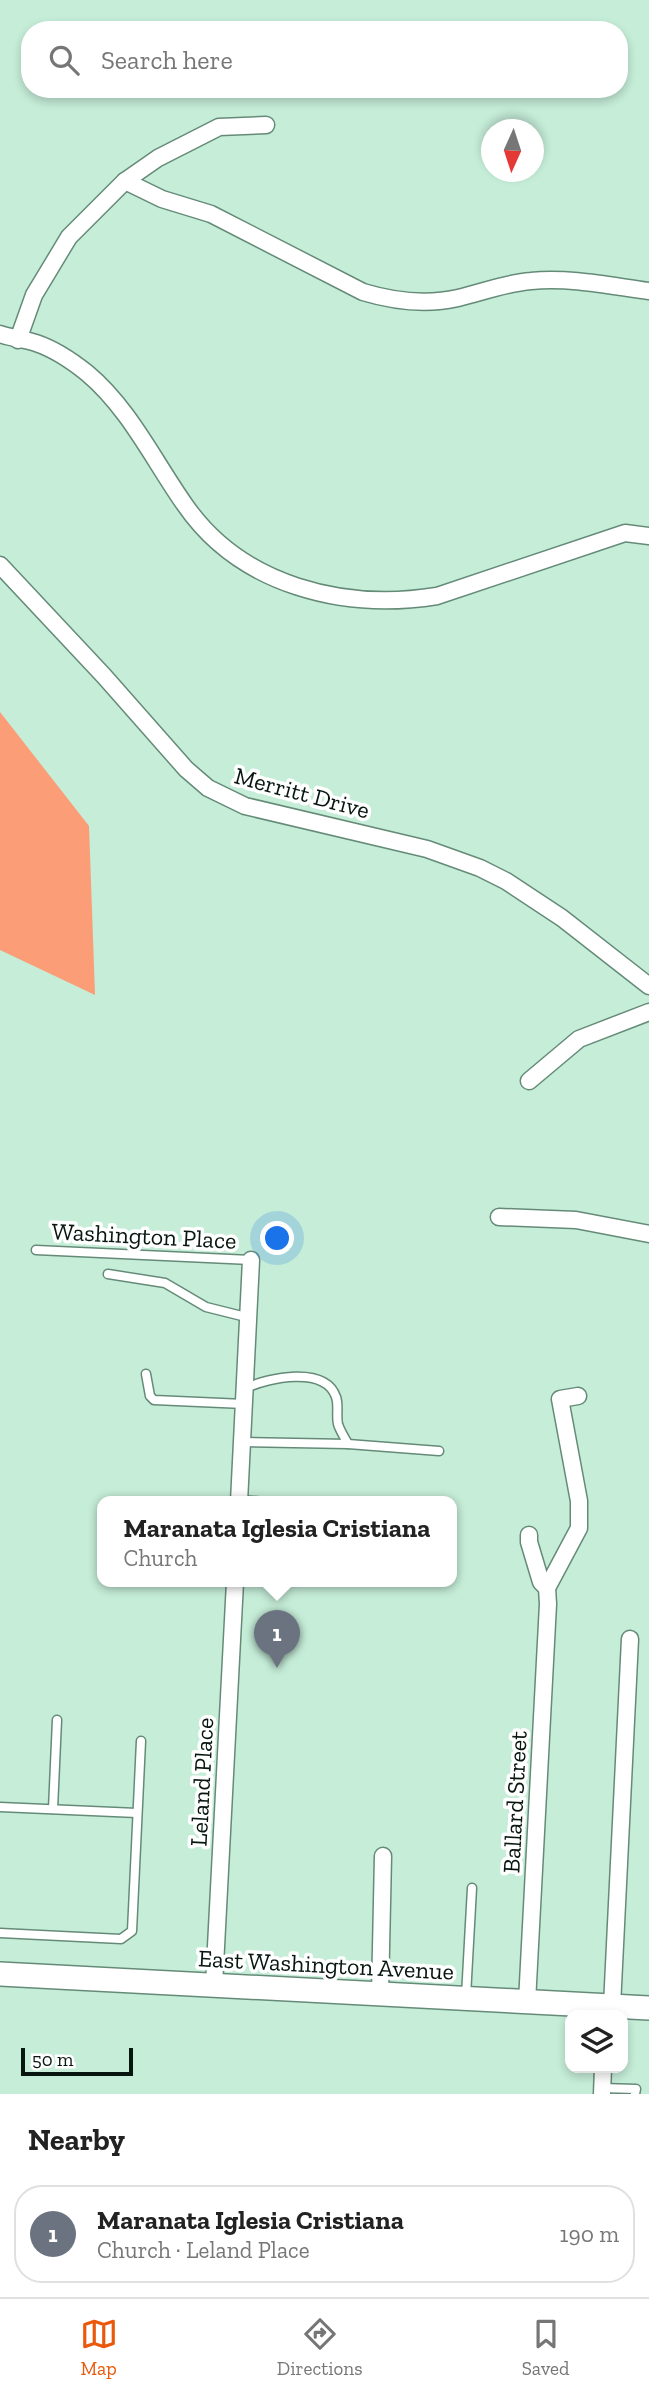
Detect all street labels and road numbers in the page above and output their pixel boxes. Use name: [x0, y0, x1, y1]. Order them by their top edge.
street label: Merritt Drive: [231, 761, 373, 824]
street label: Washington Place: [51, 1216, 237, 1255]
street label: Leland Place: [184, 1717, 219, 1847]
street label: Ballard Street: [496, 1730, 533, 1874]
street label: East Washington Avenue: [197, 1943, 455, 1986]

